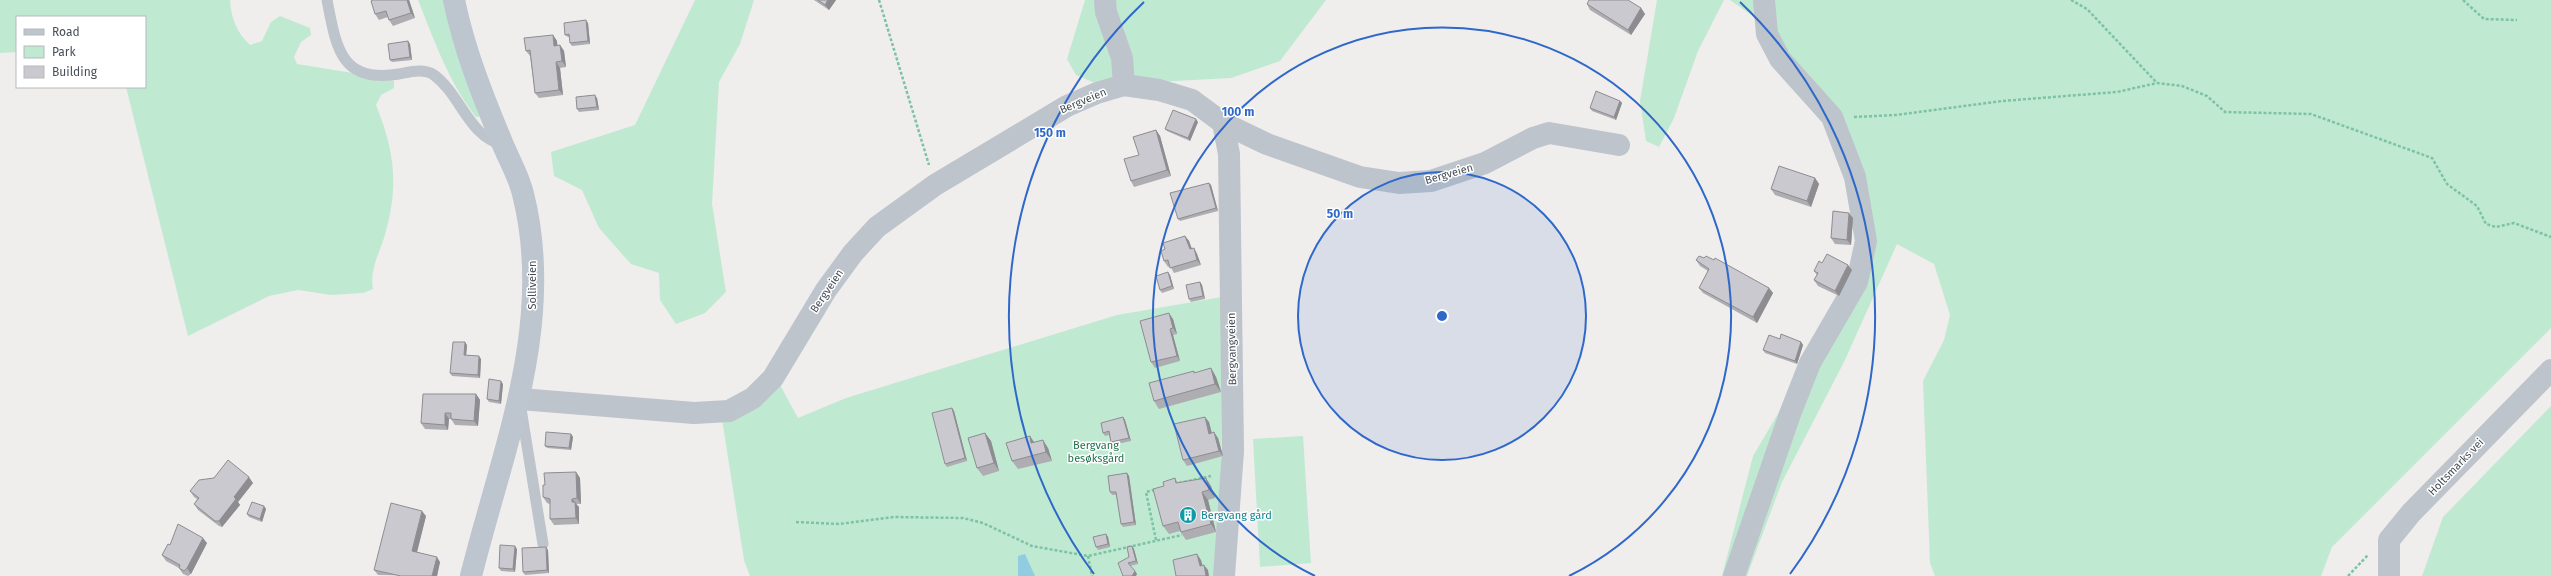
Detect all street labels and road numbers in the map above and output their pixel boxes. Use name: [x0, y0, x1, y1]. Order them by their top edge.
street label: Bergveien: [1058, 85, 1108, 117]
street label: Bergveien: [1423, 161, 1475, 187]
street label: Solliveien: [526, 261, 539, 309]
street label: Bergveien: [808, 267, 846, 315]
street label: Bergvangveien: [1225, 313, 1239, 385]
street label: Holtsmarks vei: [2426, 436, 2486, 498]

